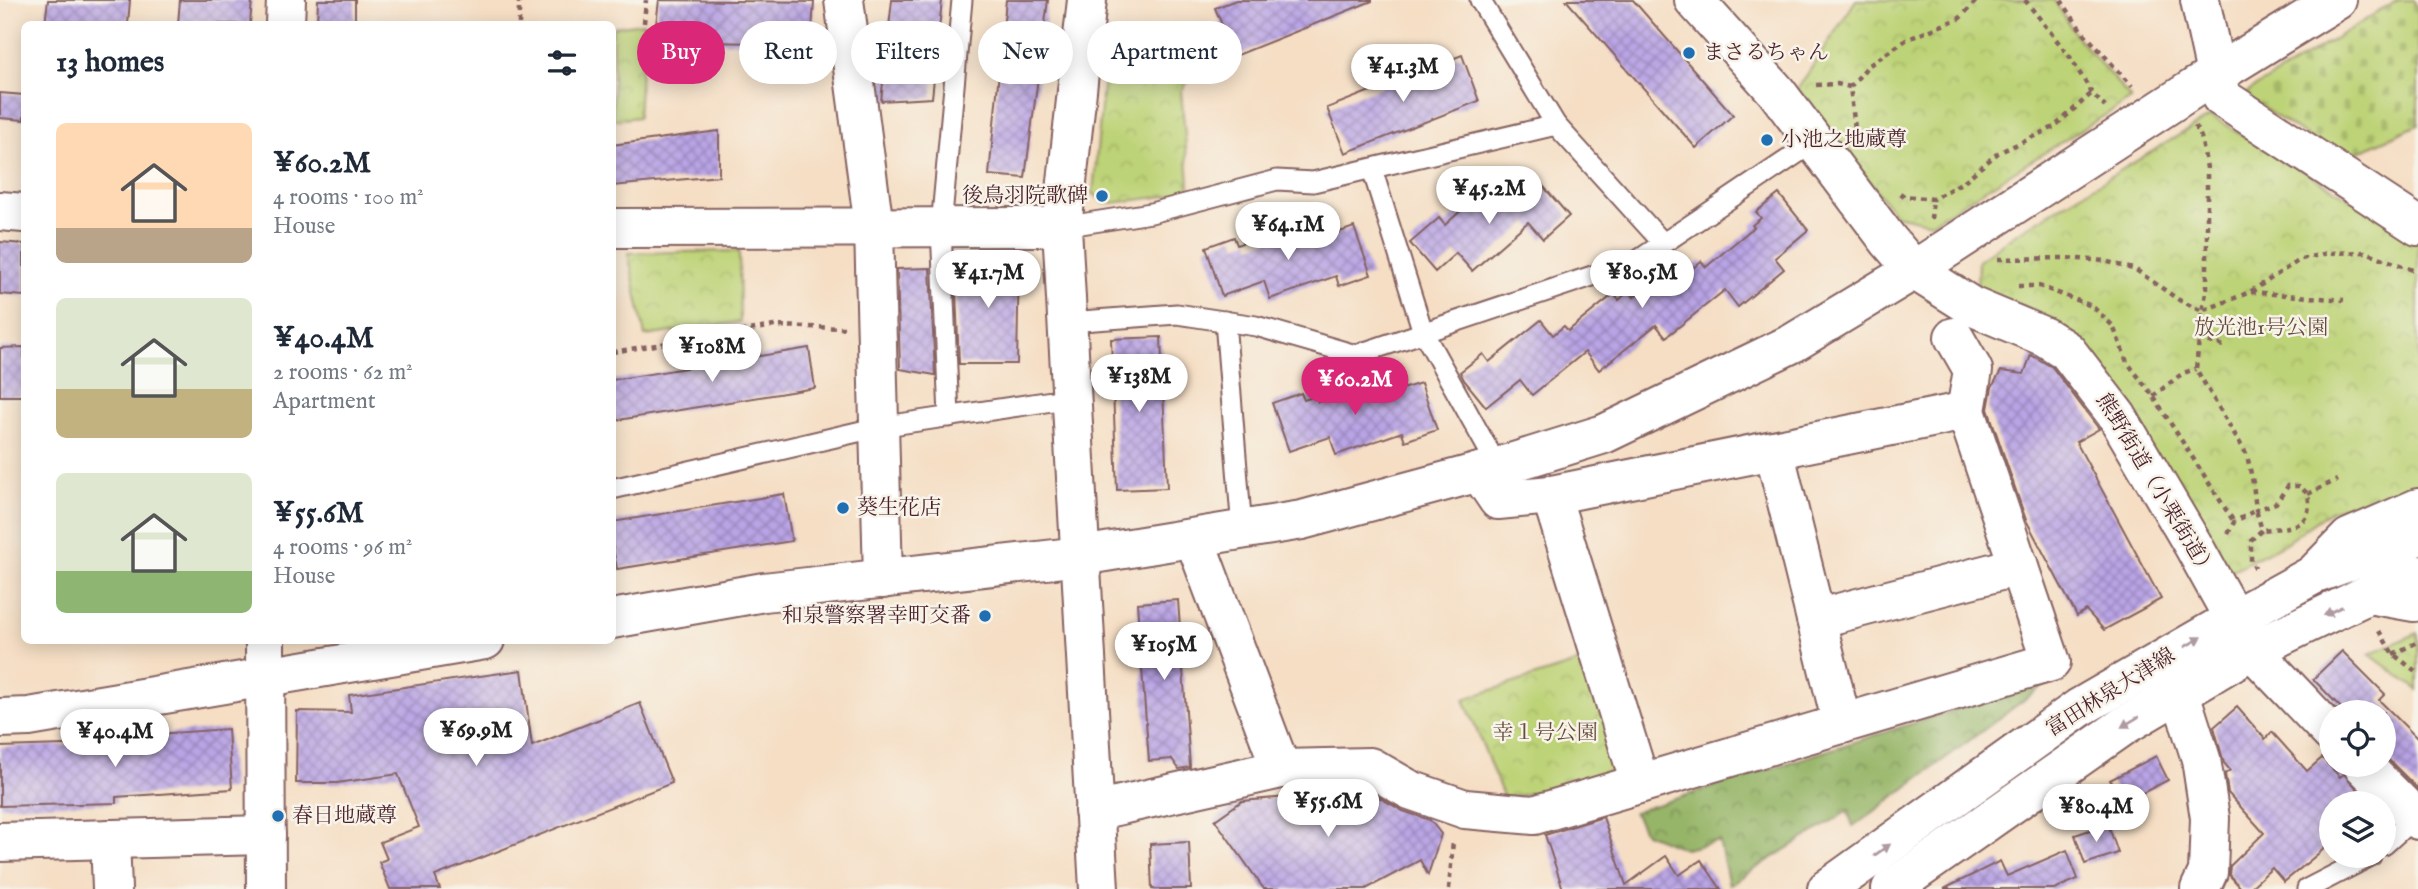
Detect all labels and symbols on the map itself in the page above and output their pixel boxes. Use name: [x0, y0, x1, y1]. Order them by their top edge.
place label: まさるちゃん: [1703, 40, 1829, 67]
pin: ¥41.3M: [1346, 44, 1460, 104]
marker: まさるちゃん: [1681, 45, 1697, 61]
place label: 小池之地蔵尊: [1781, 127, 1907, 154]
marker: 小池之地蔵尊: [1759, 132, 1775, 148]
pin: ¥45.2M: [1432, 166, 1546, 226]
place label: 後鳥羽院歌碑: [962, 183, 1088, 210]
marker: 後鳥羽院歌碑: [1094, 188, 1110, 204]
pin: ¥64.1M: [1231, 202, 1345, 262]
pin: ¥41.7M: [931, 250, 1045, 310]
pin: ¥80.5M: [1585, 250, 1699, 310]
park label: 放光池1号公園: [2194, 315, 2328, 342]
pin: ¥108M: [663, 324, 761, 384]
pin: ¥138M: [1090, 354, 1188, 414]
pin: ¥60.2M: [1298, 358, 1412, 417]
street label: 熊野街道（小栗街道）: [2089, 389, 2221, 583]
place label: 葵生花店: [857, 495, 941, 522]
marker: 葵生花店: [835, 500, 851, 516]
place label: 和泉警察署幸町交番: [782, 603, 971, 630]
one-way arrow: [2323, 606, 2343, 617]
marker: 和泉警察署幸町交番: [977, 608, 993, 624]
pin: ¥105M: [1115, 622, 1213, 682]
one-way arrow: [2184, 636, 2203, 648]
street label: 富田林泉大津線: [2042, 643, 2180, 743]
pin: ¥69.9M: [419, 708, 533, 768]
pin: ¥40.4M: [58, 710, 172, 769]
one-way arrow: [2120, 716, 2139, 729]
park label: 幸１号公園: [1493, 720, 1598, 747]
pin: ¥55.6M: [1271, 780, 1385, 839]
pin: ¥80.4M: [2039, 784, 2153, 844]
place label: 春日地蔵尊: [292, 803, 397, 830]
marker: 春日地蔵尊: [270, 808, 286, 824]
one-way arrow: [1873, 843, 1891, 857]

